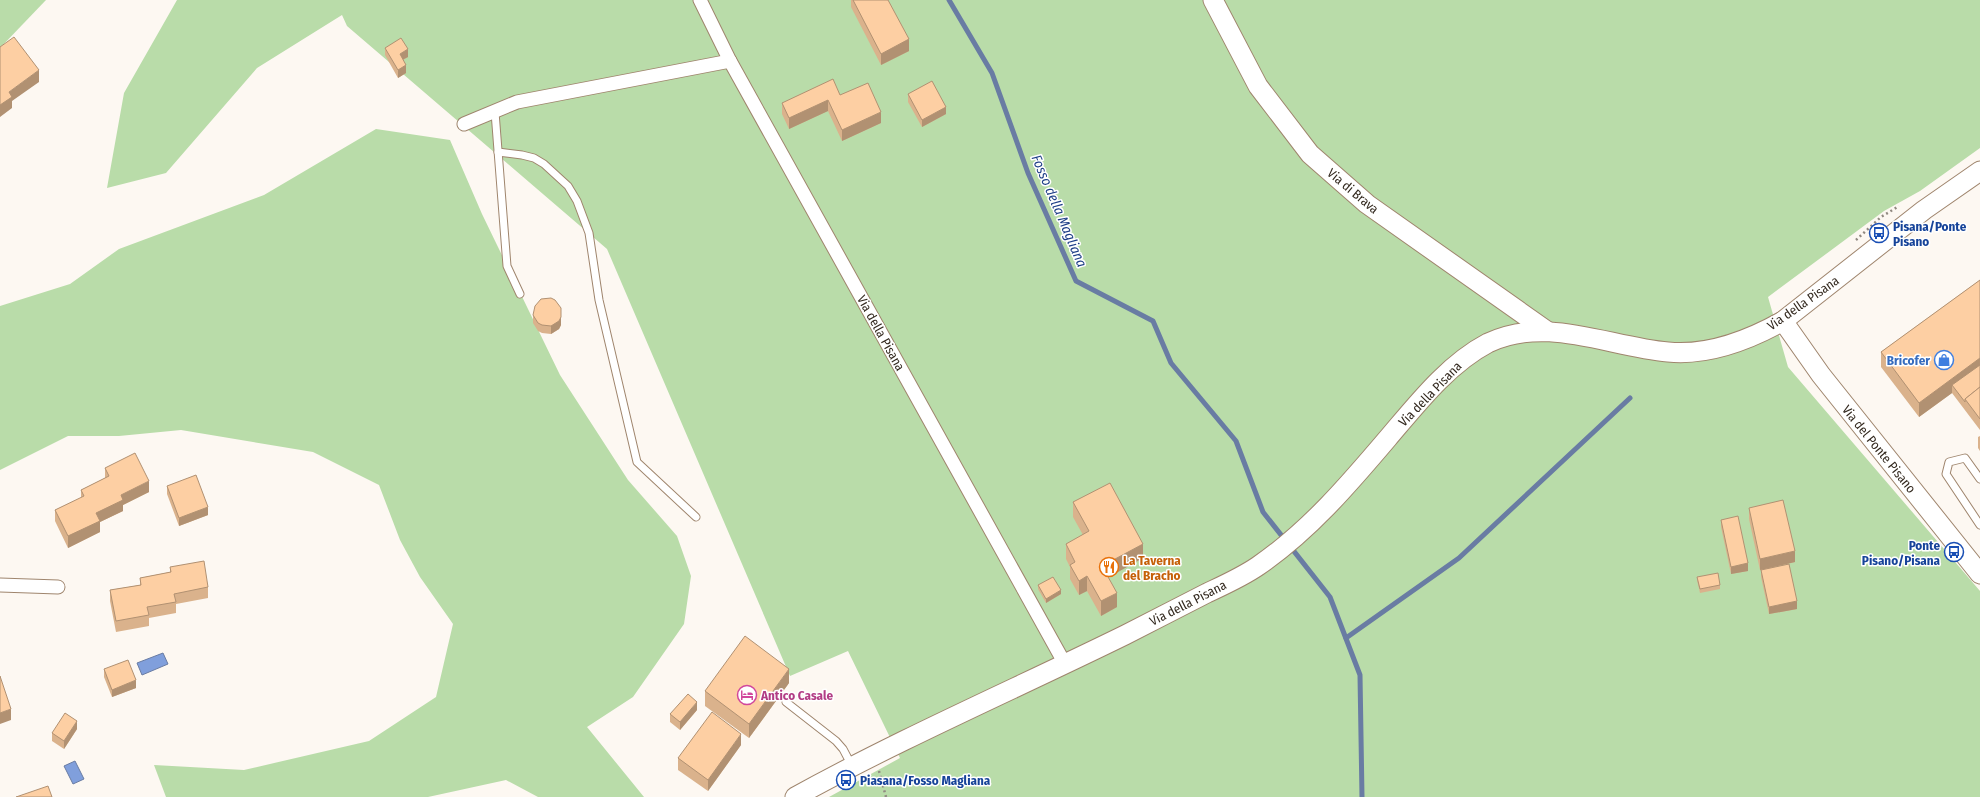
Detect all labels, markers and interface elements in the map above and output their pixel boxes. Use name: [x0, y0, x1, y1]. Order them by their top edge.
water label: Fosso della Magliana: [1028, 152, 1090, 270]
street label: Via di Brava: [1324, 165, 1382, 217]
place label: Pisana/Ponte Pisano: [1893, 219, 1967, 249]
bus stop icon: Pisana/Ponte Pisano: [1868, 222, 1890, 244]
street label: Via della Pisana: [1764, 273, 1842, 333]
street label: Via della Pisana: [854, 293, 908, 373]
shop icon: Bricofer: [1933, 349, 1955, 371]
place label: Bricofer: [1887, 353, 1930, 368]
street label: Via della Pisana: [1395, 359, 1465, 429]
street label: Via del Ponte Pisano: [1839, 402, 1919, 496]
place label: Ponte Pisano/Pisana: [1862, 538, 1941, 568]
bus stop icon: Ponte Pisano/Pisana: [1943, 541, 1965, 563]
place label: La Taverna del Bracho: [1123, 553, 1181, 583]
restaurant icon: La Taverna del Bracho: [1098, 556, 1120, 578]
street label: Via della Pisana: [1147, 577, 1229, 629]
hotel icon: Antico Casale: [736, 684, 758, 706]
place label: Antico Casale: [760, 688, 833, 703]
bus stop icon: Piasana/Fosso Magliana: [835, 769, 857, 791]
place label: Piasana/Fosso Magliana: [860, 773, 991, 788]

